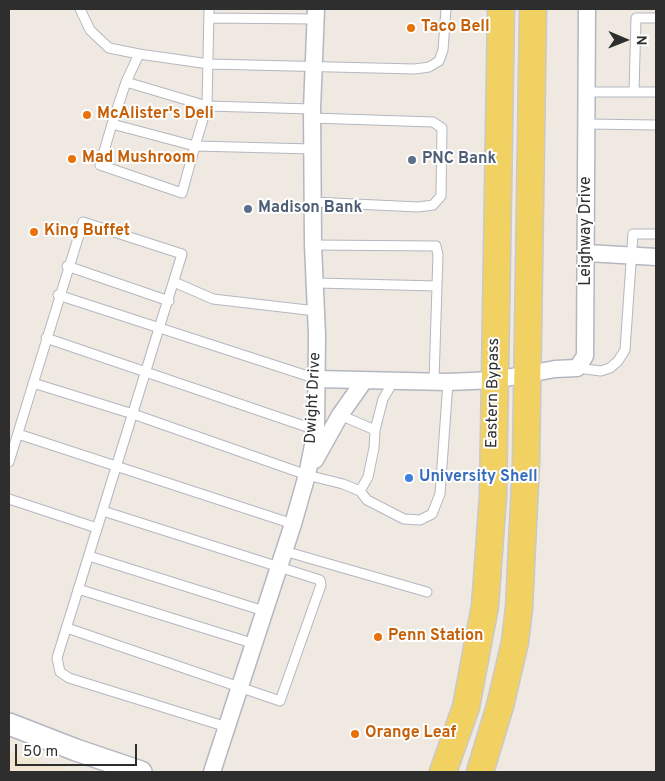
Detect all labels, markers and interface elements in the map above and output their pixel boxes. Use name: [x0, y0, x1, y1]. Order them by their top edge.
north arrow: [600, 15, 650, 65]
place label: Taco Bell: [421, 18, 490, 38]
marker: Taco Bell: [405, 22, 417, 34]
text: N: [632, 35, 649, 45]
place label: McAlister's Deli: [97, 105, 214, 125]
marker: McAlister's Deli: [81, 109, 93, 121]
place label: Mad Mushroom: [82, 149, 195, 169]
place label: PNC Bank: [422, 150, 497, 170]
marker: Mad Mushroom: [66, 153, 78, 165]
marker: PNC Bank: [406, 154, 418, 166]
street label: Leighway Drive: [577, 176, 597, 286]
place label: Madison Bank: [258, 199, 362, 219]
marker: Madison Bank: [242, 203, 254, 215]
place label: King Buffet: [44, 222, 130, 242]
marker: King Buffet: [28, 226, 40, 238]
street label: Eastern Bypass: [483, 338, 505, 448]
street label: Dwight Drive: [302, 352, 326, 444]
place label: University Shell: [419, 468, 538, 488]
marker: University Shell: [403, 472, 415, 484]
place label: Penn Station: [388, 627, 483, 647]
marker: Penn Station: [372, 631, 384, 643]
place label: Orange Leaf: [365, 724, 456, 744]
marker: Orange Leaf: [349, 728, 361, 740]
scale bar: [18, 734, 140, 766]
text: 50 m: [23, 743, 58, 762]

